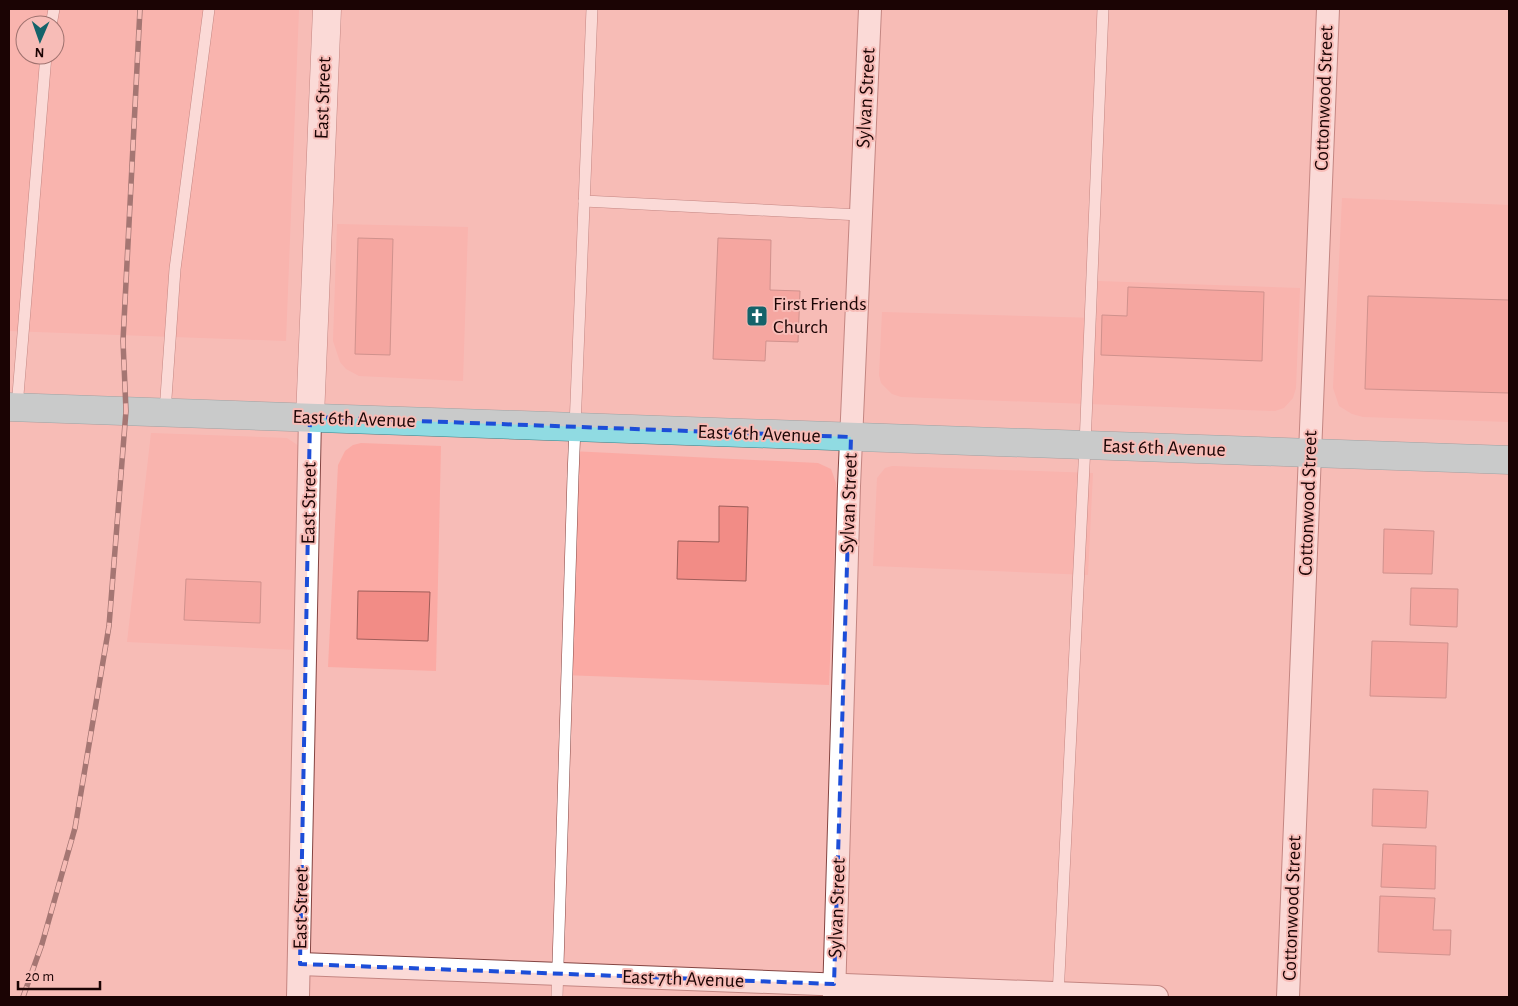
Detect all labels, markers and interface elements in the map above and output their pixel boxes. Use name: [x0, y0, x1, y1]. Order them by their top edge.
north arrow: [15, 15, 65, 65]
street label: Cottonwood Street: [1311, 24, 1337, 171]
text: N: [34, 45, 45, 59]
street label: Sylvan Street: [853, 47, 879, 149]
street label: East Street: [312, 56, 334, 140]
place label: First Friends Church: [773, 294, 867, 337]
church icon: First Friends Church: [745, 304, 769, 328]
street label: East 6th Avenue: [292, 407, 416, 431]
street label: East 6th Avenue: [697, 422, 821, 446]
street label: Cottonwood Street: [1295, 429, 1321, 576]
street label: East 6th Avenue: [1102, 436, 1226, 460]
street label: Sylvan Street: [837, 452, 861, 554]
street label: East Street: [298, 461, 320, 544]
street label: Cottonwood Street: [1279, 834, 1305, 981]
street label: Sylvan Street: [825, 857, 849, 959]
street label: East Street: [290, 866, 312, 949]
scale bar: [18, 958, 100, 990]
street label: East 7th Avenue: [622, 967, 744, 991]
text: 20 m: [25, 969, 54, 984]

